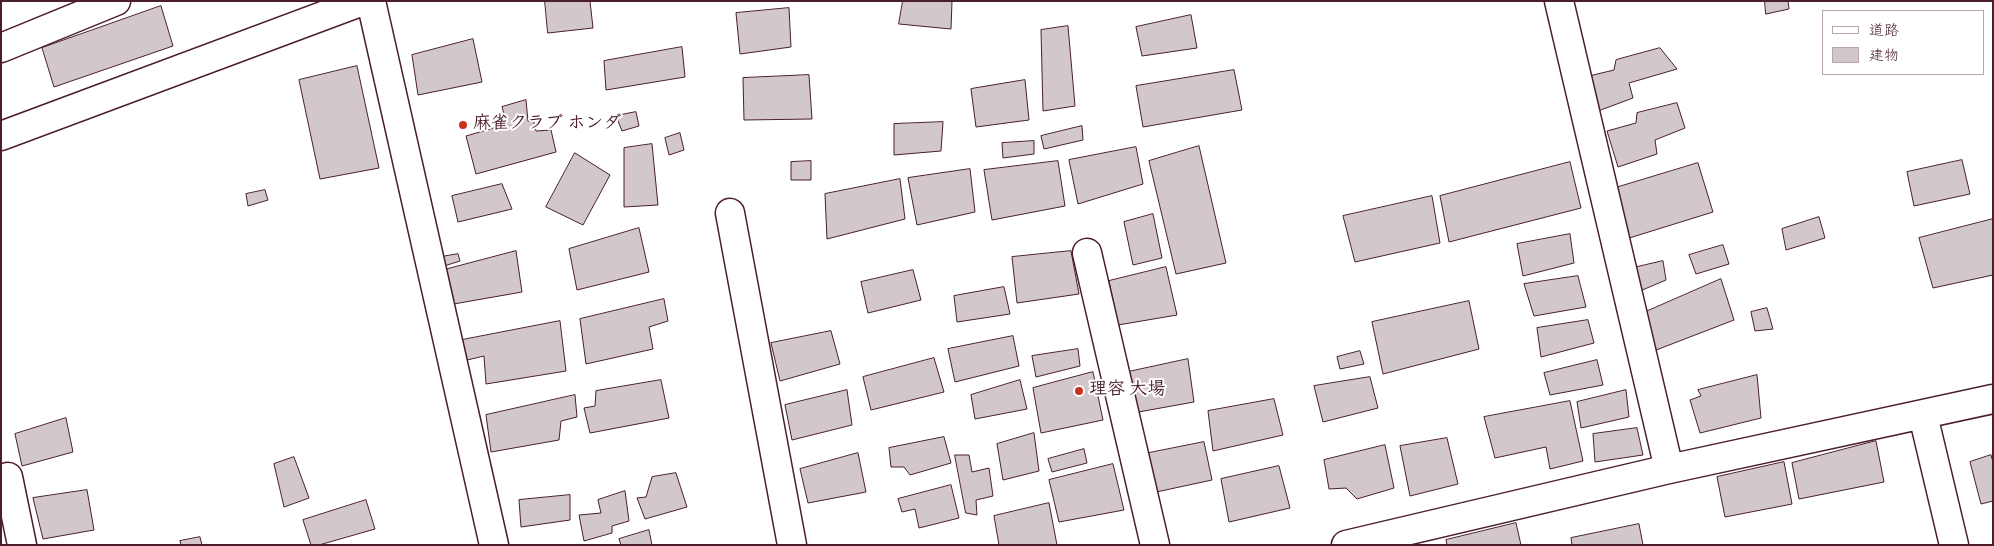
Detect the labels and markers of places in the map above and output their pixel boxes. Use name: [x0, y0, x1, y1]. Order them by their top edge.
place label: 麻雀クラブ ホンダ: [473, 114, 621, 136]
marker: 麻雀クラブ ホンダ: [457, 119, 469, 131]
place label: 理容 大場: [1089, 380, 1165, 402]
marker: 理容 大場: [1073, 385, 1085, 397]

